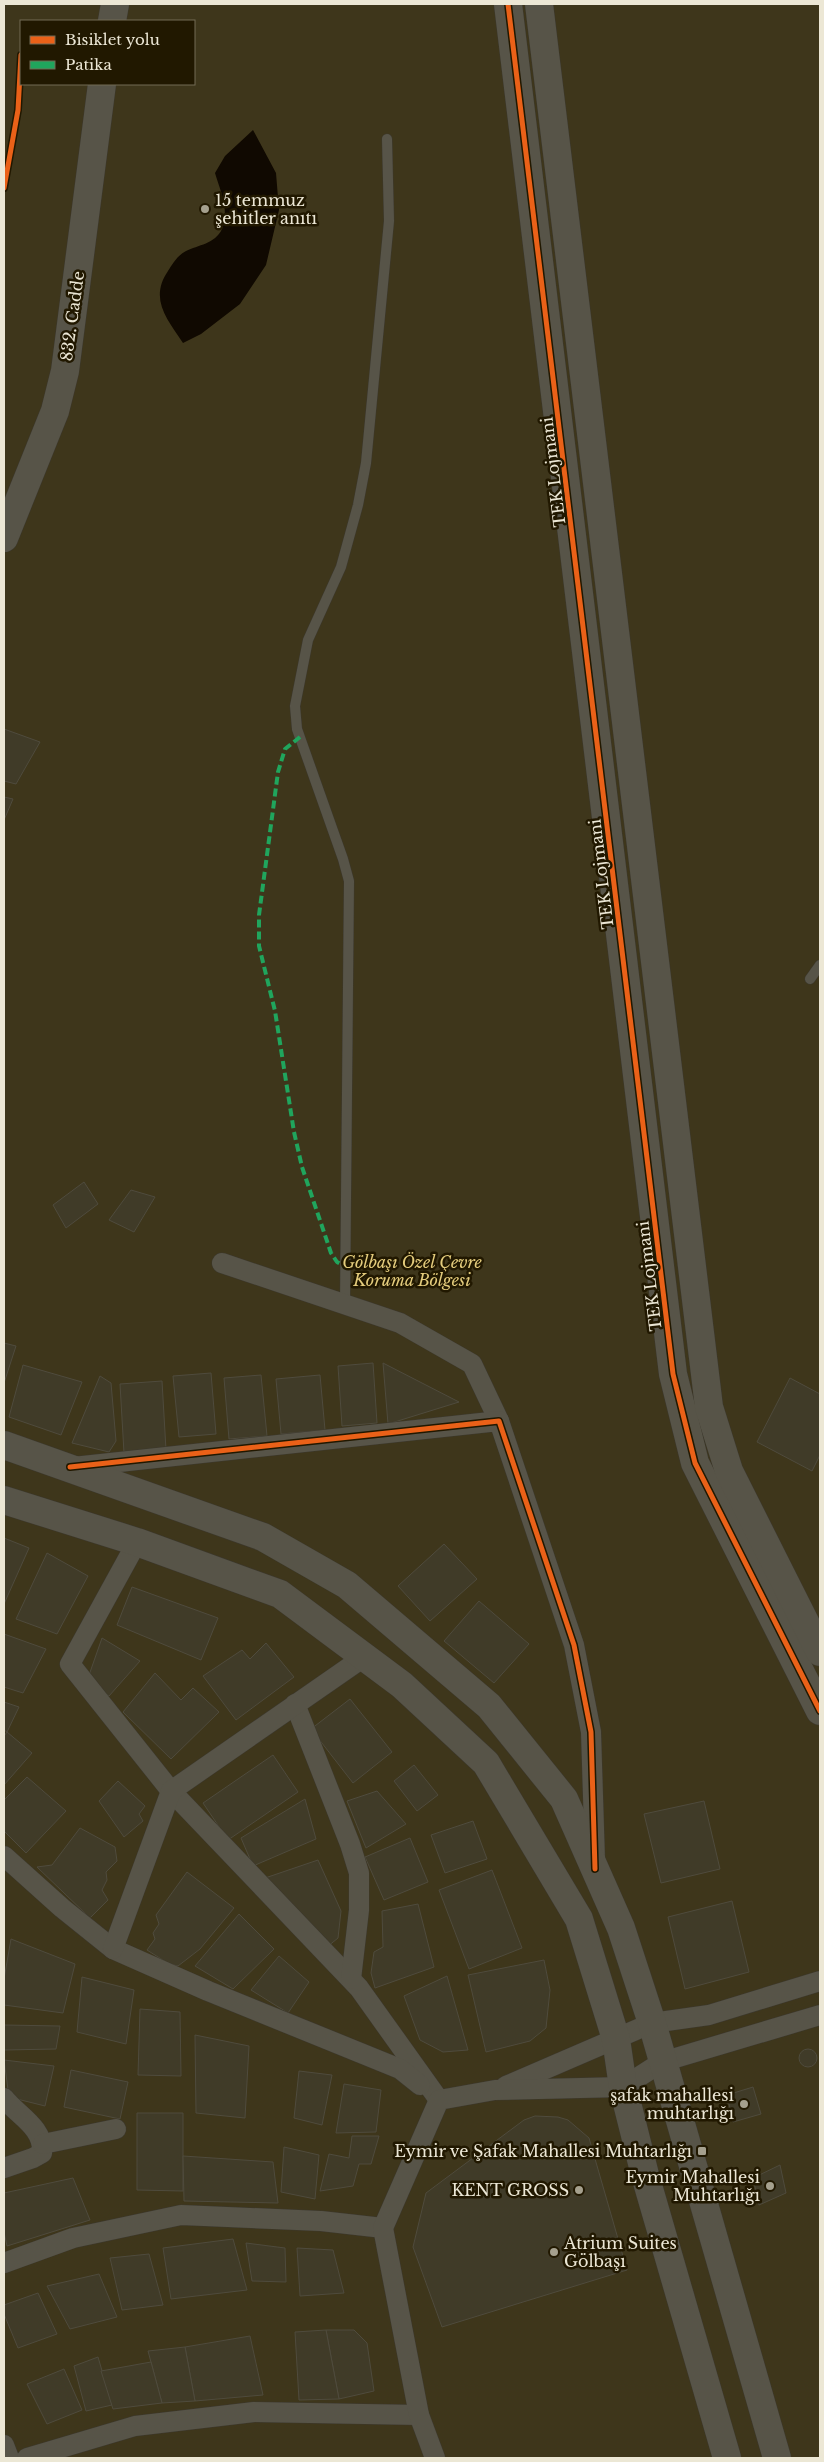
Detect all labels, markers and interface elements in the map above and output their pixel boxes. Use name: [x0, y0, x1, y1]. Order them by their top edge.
legend: [20, 20, 195, 85]
text: Bisiklet yolu: [65, 30, 160, 49]
text: Patika: [65, 55, 112, 74]
place label: 15 temmuz şehitler anıtı: [215, 190, 318, 228]
marker: 15 temmuz şehitler anıtı: [199, 203, 211, 215]
street label: 832. Cadde: [56, 270, 88, 362]
street label: TEK Lojmani: [536, 415, 570, 528]
street label: TEK Lojmani: [584, 817, 618, 930]
street label: TEK Lojmani: [632, 1219, 666, 1332]
park label: Gölbaşı Özel Çevre Koruma Bölgesi: [342, 1252, 483, 1290]
place label: şafak mahallesi muhtarlığı: [610, 2085, 735, 2123]
marker: şafak mahallesi muhtarlığı: [738, 2098, 750, 2110]
place label: Eymir ve Şafak Mahallesi Muhtarlığı: [394, 2141, 693, 2161]
marker: Eymir ve Şafak Mahallesi Muhtarlığı: [696, 2145, 708, 2157]
place label: Eymir Mahallesi Muhtarlığı: [626, 2167, 761, 2205]
place label: KENT GROSS: [452, 2180, 569, 2200]
marker: Eymir Mahallesi Muhtarlığı: [764, 2180, 776, 2192]
marker: KENT GROSS: [573, 2184, 585, 2196]
place label: Atrium Suites Gölbaşı: [563, 2233, 677, 2271]
marker: Atrium Suites Gölbaşı: [548, 2246, 560, 2258]

